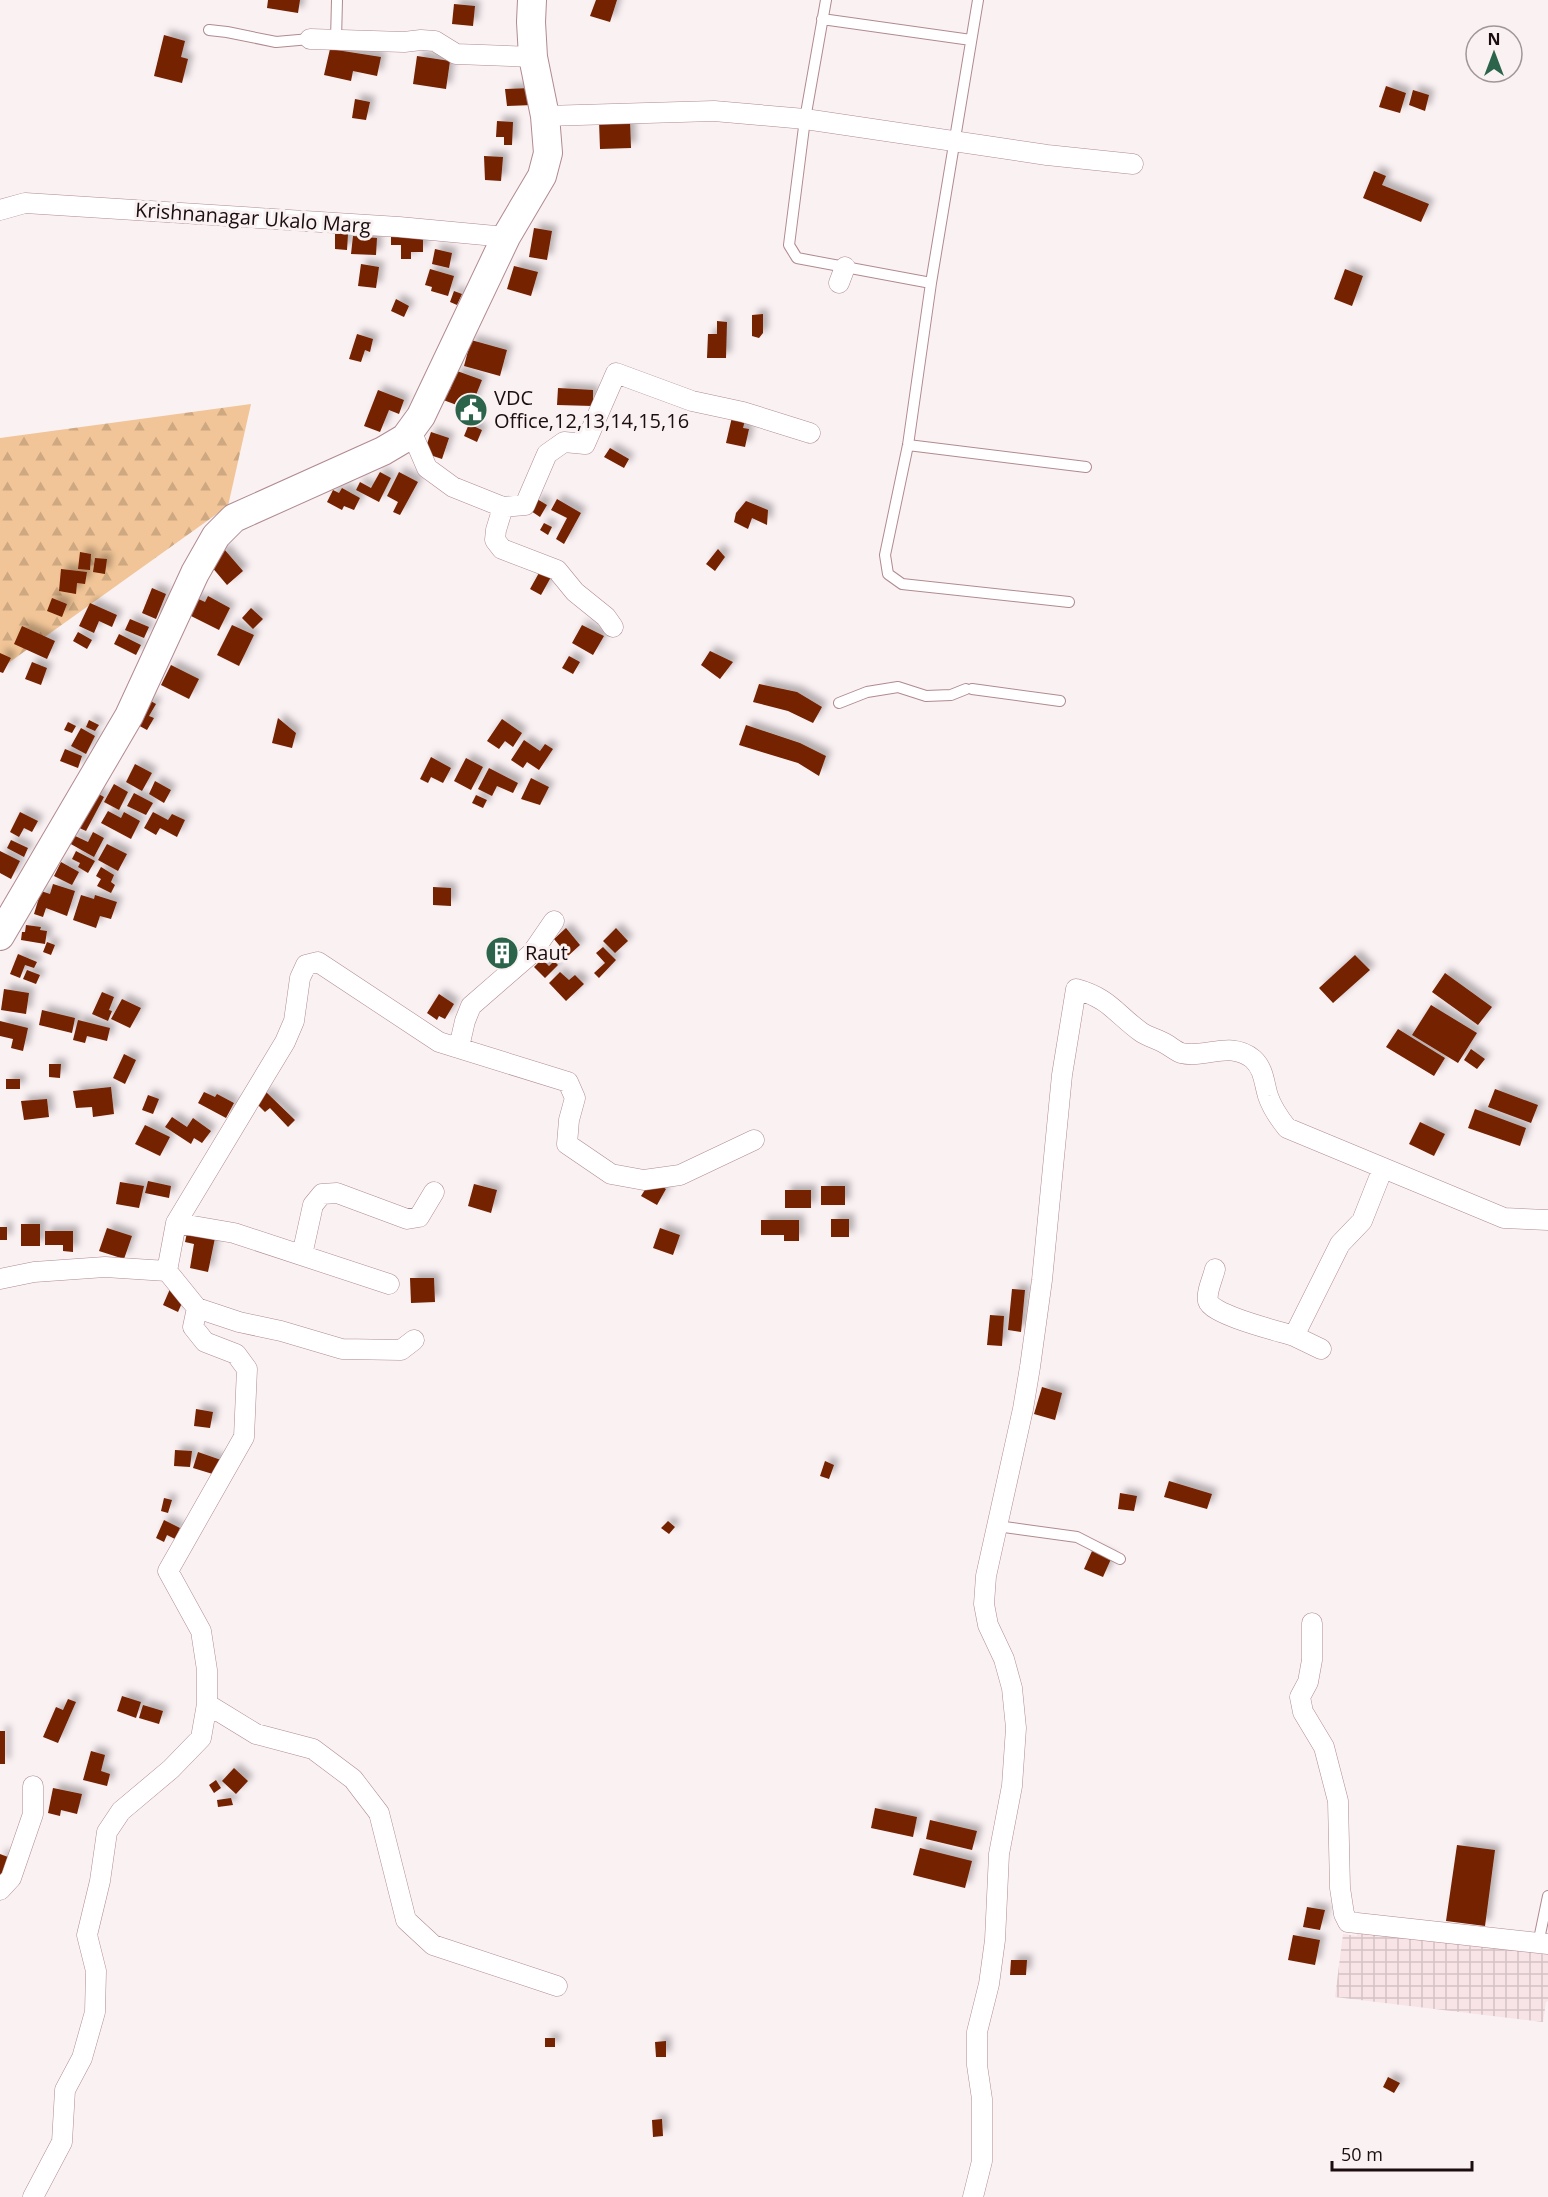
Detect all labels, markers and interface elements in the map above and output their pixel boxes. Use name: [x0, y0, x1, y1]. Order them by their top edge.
north arrow: [1464, 24, 1524, 84]
text: N: [1487, 28, 1501, 50]
street label: Krishnanagar Ukalo Marg: [134, 196, 372, 239]
place label: VDC Office,12,13,14,15,16: [494, 384, 689, 434]
public building icon: VDC Office,12,13,14,15,16: [453, 392, 489, 428]
building icon: Raut: [484, 935, 520, 971]
place label: Raut: [525, 939, 568, 966]
scale bar: [1332, 2134, 1472, 2172]
text: 50 m: [1341, 2142, 1383, 2166]

